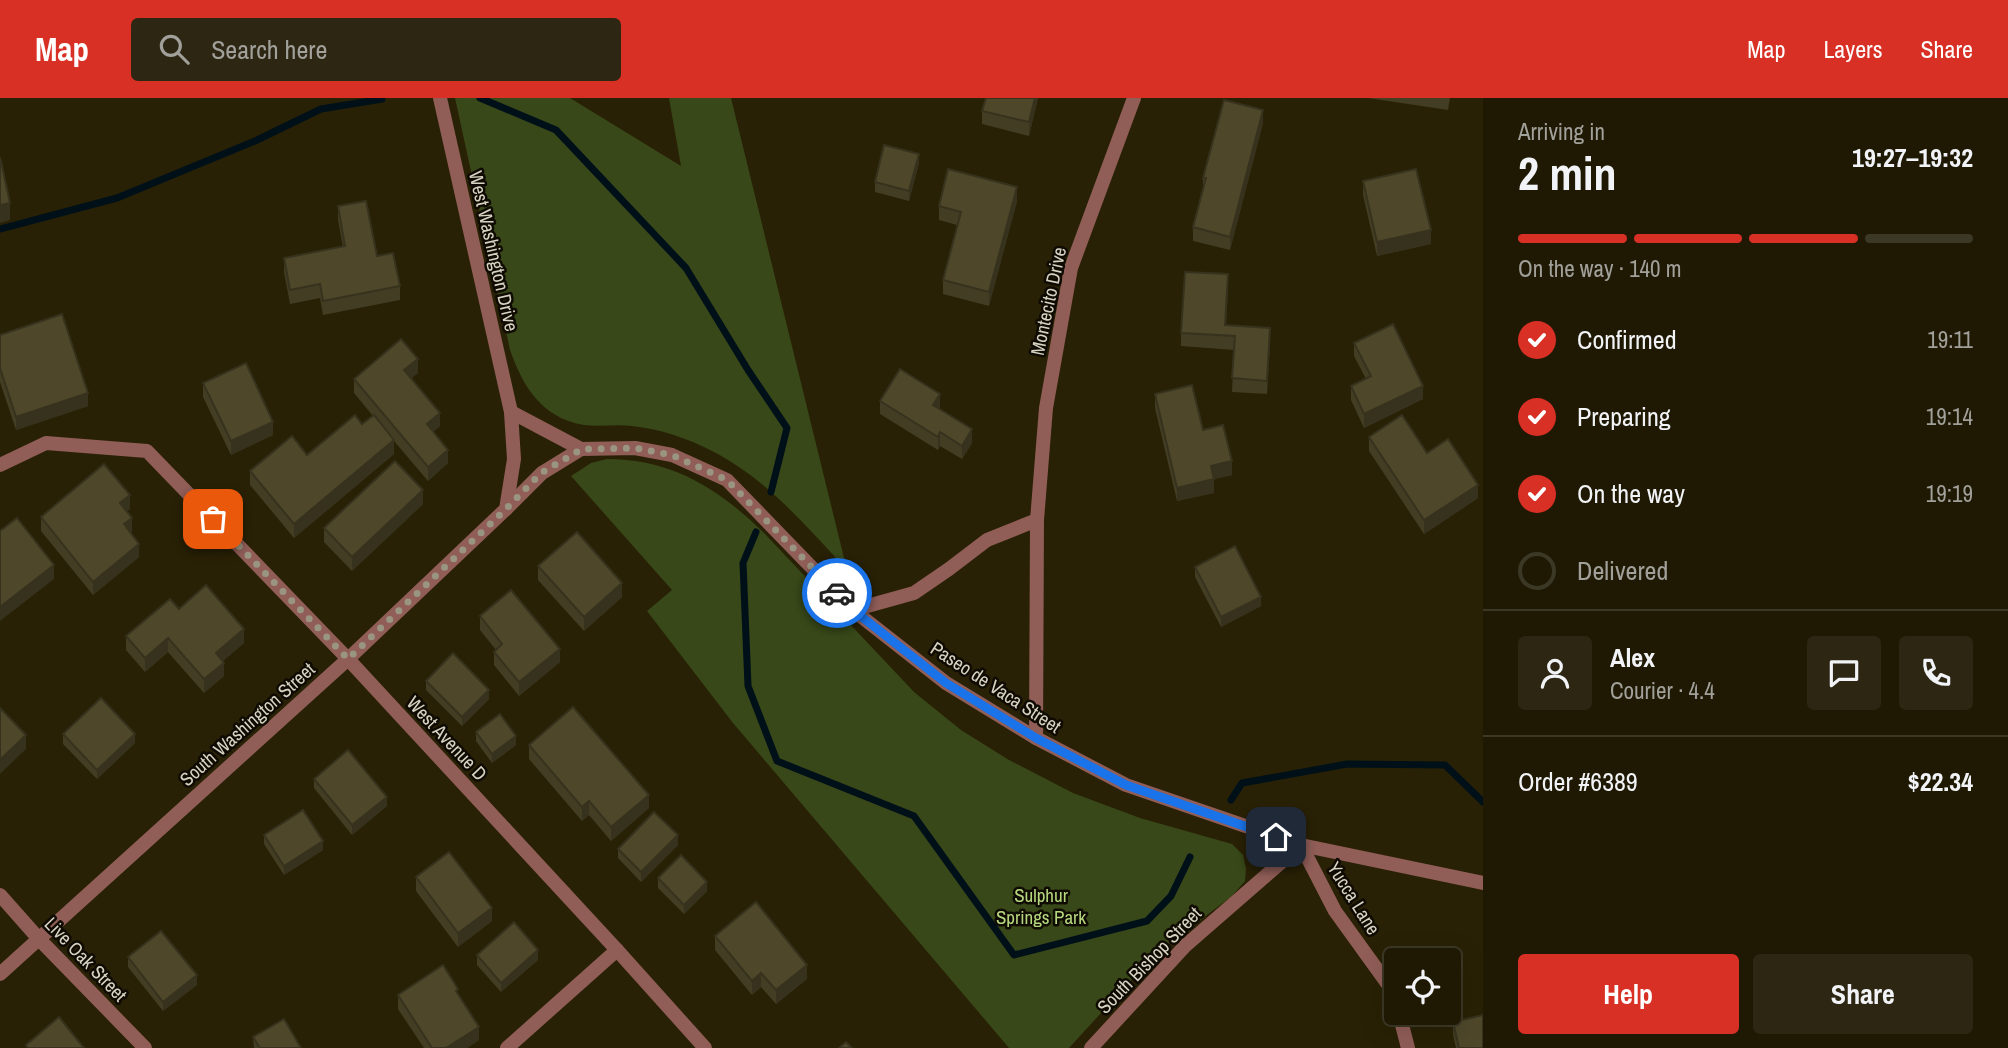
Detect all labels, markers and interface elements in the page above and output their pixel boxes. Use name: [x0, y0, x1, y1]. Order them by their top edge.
search box: [131, 18, 621, 81]
text: Map: [35, 27, 89, 71]
icon: search: [155, 30, 193, 68]
text: Search here: [211, 32, 327, 67]
text: Map: [1747, 33, 1785, 65]
text: Layers: [1823, 33, 1882, 65]
text: Share: [1920, 33, 1973, 65]
text: Arriving in: [1518, 116, 1605, 147]
text: 19:27–19:32: [1852, 140, 1973, 175]
text: 2 min: [1518, 142, 1617, 204]
street label: West Washington Drive: [463, 168, 525, 334]
street label: Montecito Drive: [1024, 245, 1072, 357]
text: On the way · 140 m: [1518, 253, 1682, 284]
icon: check: [1518, 321, 1556, 359]
text: Confirmed: [1577, 322, 1677, 357]
text: 19:11: [1927, 324, 1973, 355]
icon: check: [1518, 398, 1556, 436]
text: Preparing: [1577, 399, 1671, 434]
text: 19:14: [1926, 401, 1973, 432]
icon: check: [1518, 475, 1556, 513]
text: On the way: [1577, 476, 1685, 511]
text: 19:19: [1926, 478, 1973, 509]
pin: [183, 489, 243, 549]
icon: bag: [194, 500, 232, 538]
text: Delivered: [1577, 553, 1668, 588]
courier: [802, 558, 872, 628]
icon: car: [818, 574, 856, 612]
street label: Paseo de Vaca Street: [926, 635, 1067, 739]
button: person: [1518, 636, 1592, 710]
button: chat: [1807, 636, 1881, 710]
button: phone: [1899, 636, 1973, 710]
text: Alex: [1610, 640, 1655, 675]
street label: South Washington Street: [174, 656, 321, 792]
text: Courier · 4.4: [1610, 675, 1715, 706]
street label: West Avenue D: [401, 690, 493, 786]
text: Order #6389: [1518, 764, 1638, 799]
text: $22.34: [1908, 764, 1973, 799]
pin: [1246, 807, 1306, 867]
icon: home: [1257, 818, 1295, 856]
street label: Yucca Lane: [1321, 857, 1387, 939]
park label: Sulphur Springs Park: [996, 882, 1086, 930]
street label: South Bishop Street: [1091, 900, 1207, 1019]
street label: Live Oak Street: [39, 911, 133, 1007]
map controls: [1384, 948, 1461, 1025]
button: locate: [1384, 948, 1461, 1025]
button: Help: [1518, 954, 1739, 1034]
button: Share: [1753, 954, 1973, 1034]

